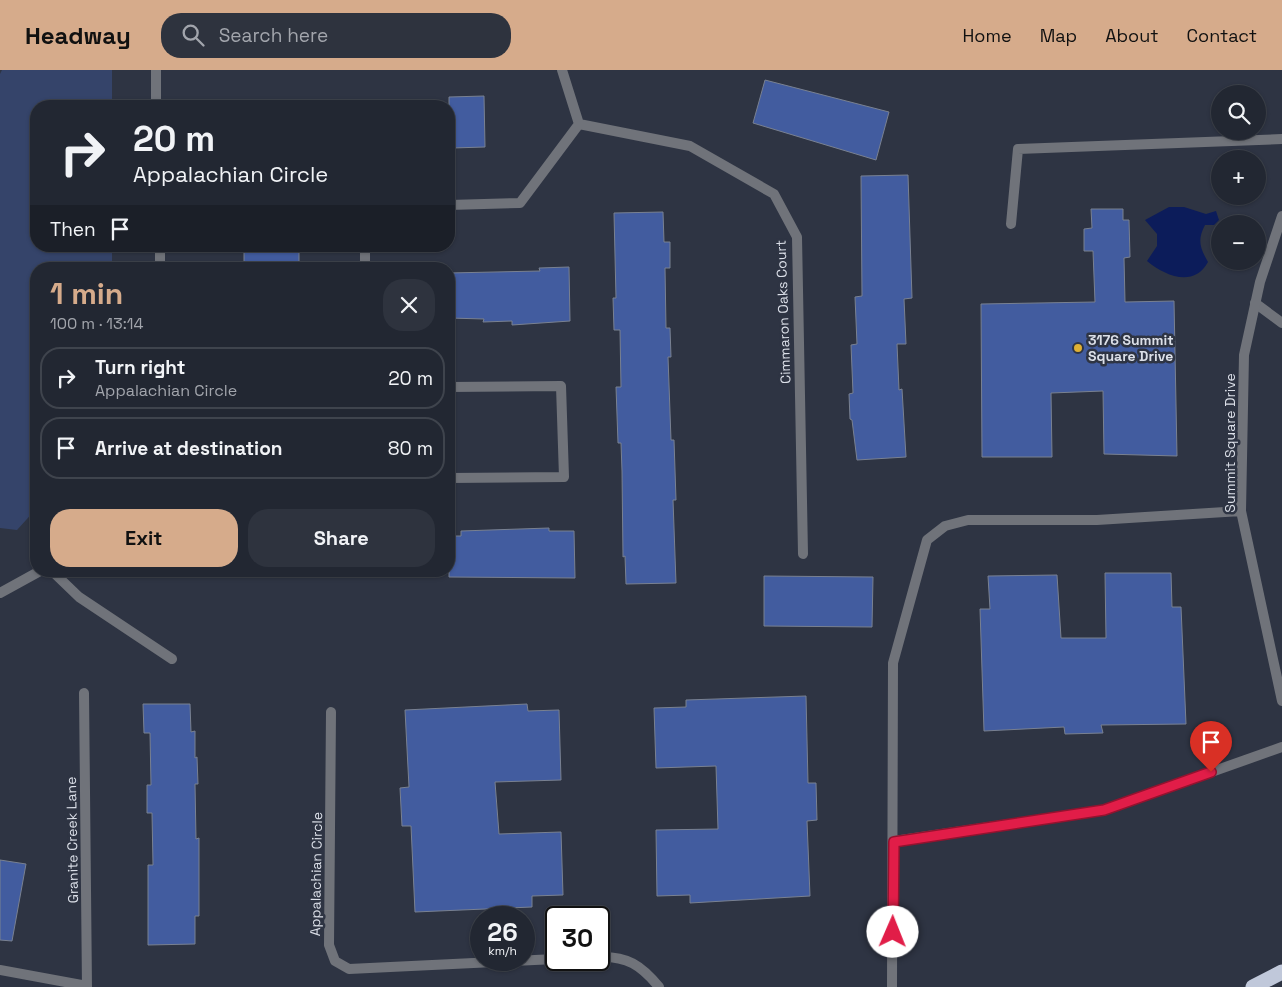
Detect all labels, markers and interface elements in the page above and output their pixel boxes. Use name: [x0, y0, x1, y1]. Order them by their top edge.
search box: [161, 13, 511, 58]
text: Headway: [25, 20, 131, 51]
icon: search: [179, 21, 207, 49]
text: Search here: [219, 23, 328, 48]
text: Home: [963, 24, 1012, 47]
text: Map: [1040, 24, 1077, 47]
text: About: [1105, 24, 1159, 47]
text: Contact: [1187, 24, 1257, 47]
map controls: [1211, 85, 1266, 270]
button: search: [1211, 85, 1266, 140]
text: 20 m: [133, 117, 215, 161]
icon: right: [50, 120, 115, 185]
button: +: [1211, 150, 1266, 205]
text: Appalachian Circle: [133, 160, 328, 188]
icon: arrive: [106, 215, 134, 243]
button: −: [1211, 215, 1266, 270]
text: Then: [50, 217, 96, 242]
street label: Cimmaron Oaks Court: [771, 240, 795, 384]
text: 1 min: [50, 274, 123, 313]
button: close: [383, 279, 435, 331]
text: 100 m · 13:14: [50, 313, 143, 334]
place label: 3176 Summit Square Drive: [1088, 331, 1174, 365]
marker: 3176 Summit Square Drive: [1072, 342, 1084, 354]
text: Turn right: [95, 355, 185, 380]
icon: right: [52, 364, 80, 392]
text: 20 m: [388, 366, 433, 391]
street label: Summit Square Drive: [1221, 373, 1239, 513]
text: Appalachian Circle: [95, 380, 237, 401]
icon: arrive: [52, 434, 80, 462]
text: Arrive at destination: [95, 436, 283, 461]
text: 80 m: [388, 436, 433, 461]
button: Exit: [50, 509, 238, 567]
button: Share: [248, 509, 435, 567]
pin: [1190, 721, 1232, 772]
icon: arrive: [1197, 728, 1225, 756]
street label: Granite Creek Lane: [62, 777, 82, 903]
street label: Appalachian Circle: [306, 812, 326, 936]
position arrow: [866, 905, 918, 957]
speed limit sign: 30: [545, 906, 610, 971]
text: 26: [487, 916, 518, 948]
text: km/h: [488, 943, 517, 959]

